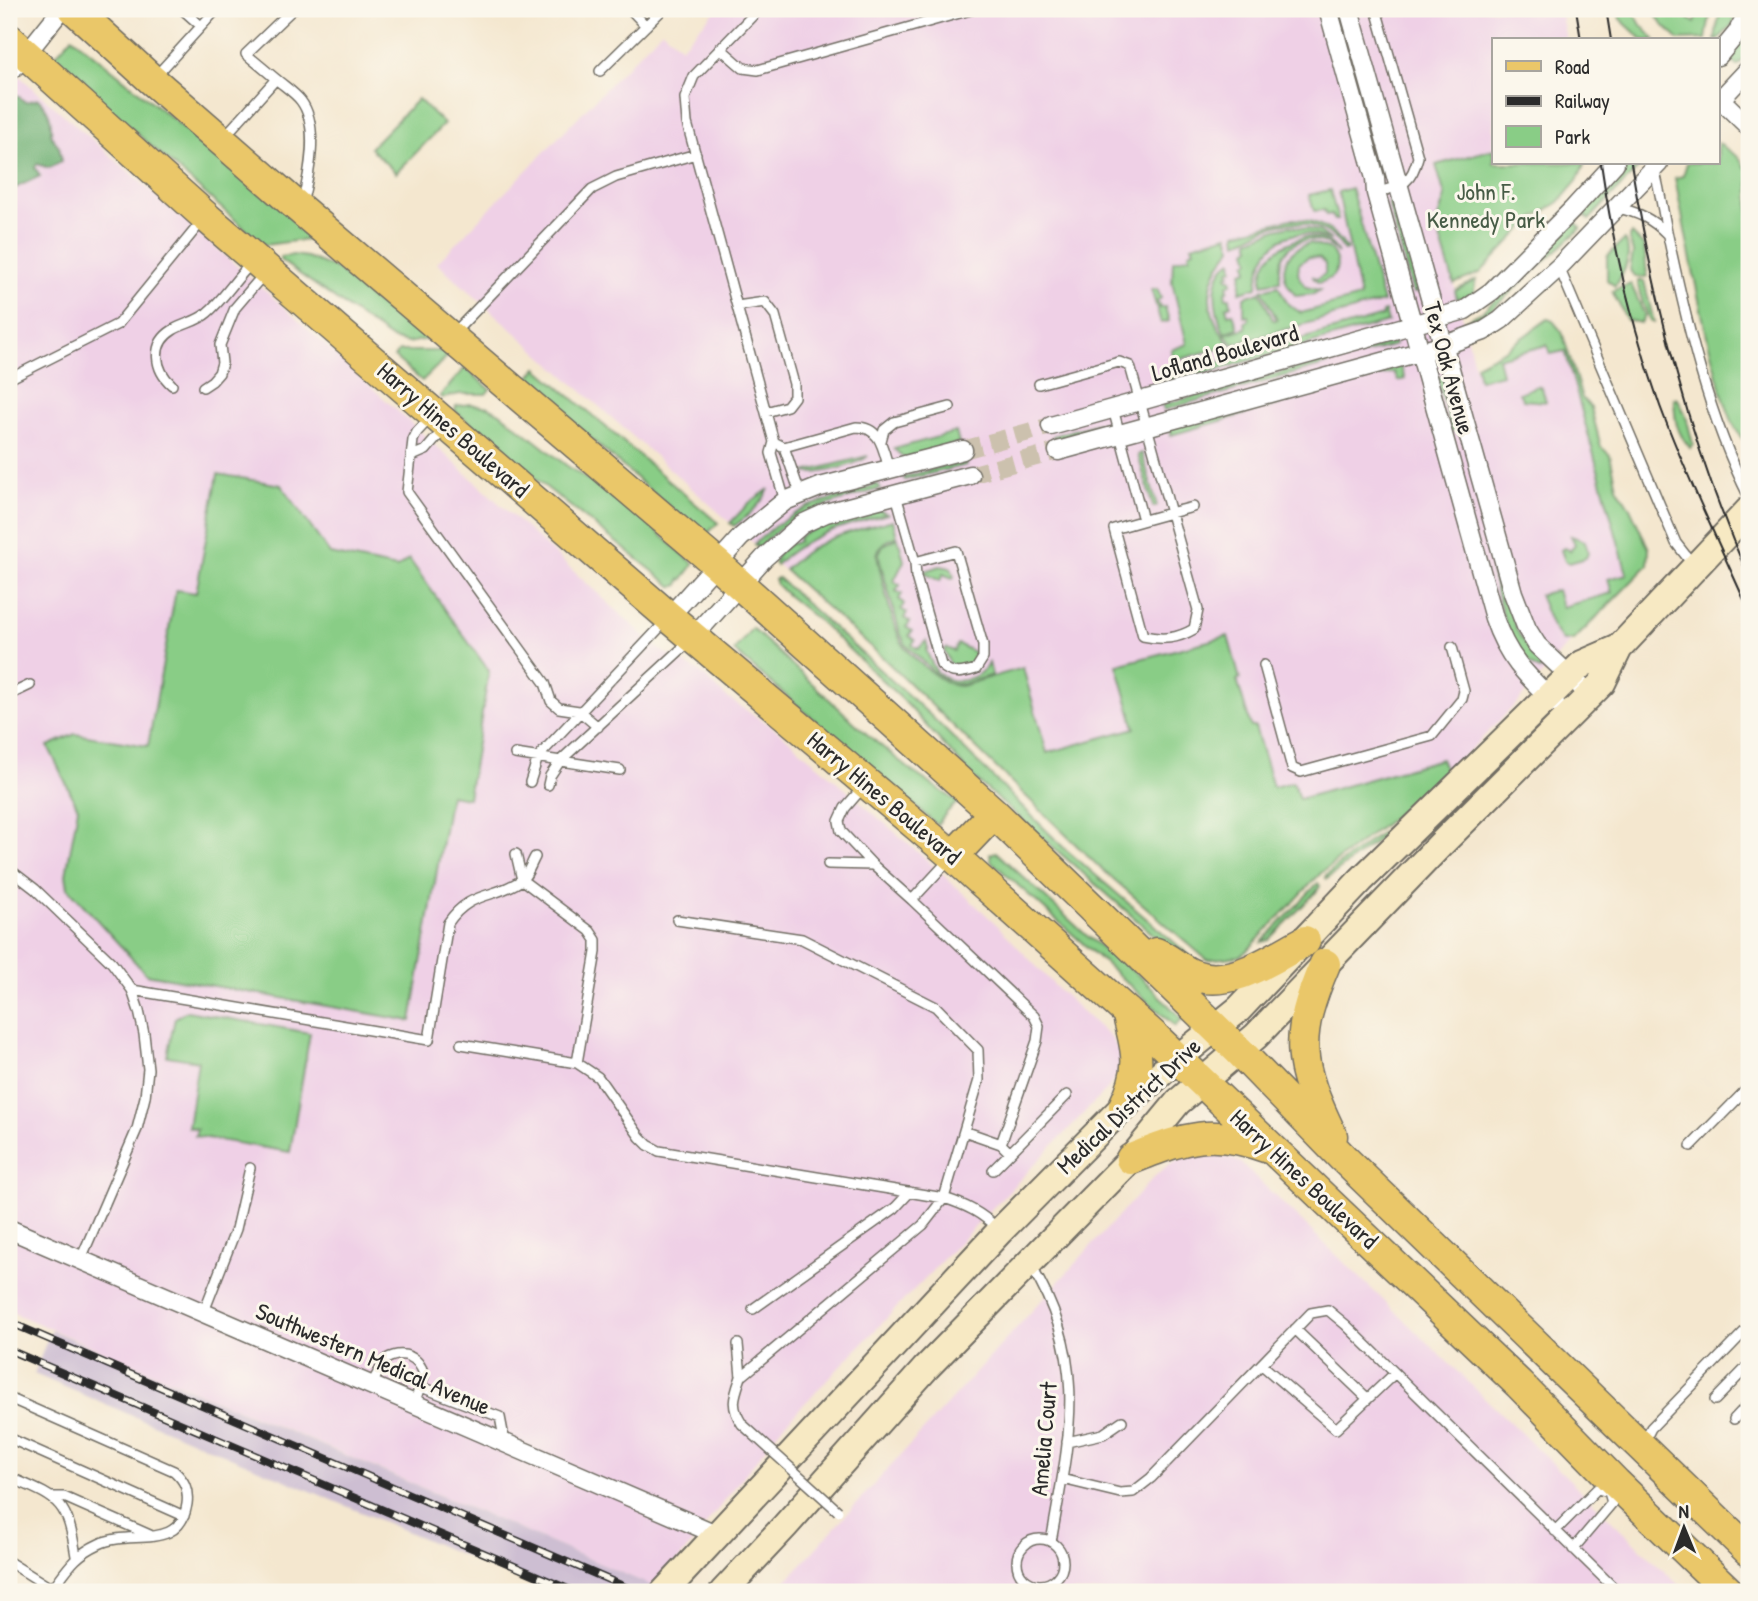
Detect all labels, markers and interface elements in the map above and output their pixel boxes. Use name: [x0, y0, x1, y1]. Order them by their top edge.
legend: [1492, 38, 1720, 164]
text: Road: [1555, 52, 1589, 81]
text: Railway: [1555, 86, 1610, 115]
text: Park: [1555, 122, 1590, 151]
park label: John F. Kennedy Park: [1427, 175, 1545, 235]
street label: Tex Oak Avenue: [1417, 298, 1483, 438]
street label: Lofland Boulevard: [1148, 316, 1302, 388]
street label: Harry Hines Boulevard: [371, 354, 536, 504]
street label: Harry Hines Boulevard: [801, 723, 968, 871]
street label: Medical District Drive: [1049, 1030, 1208, 1181]
street label: Harry Hines Boulevard: [1224, 1101, 1386, 1255]
street label: Southwestern Medical Avenue: [251, 1294, 496, 1422]
street label: Amelia Court: [1022, 1380, 1064, 1497]
north arrow: [1650, 1492, 1720, 1562]
text: N: [1678, 1498, 1689, 1524]

